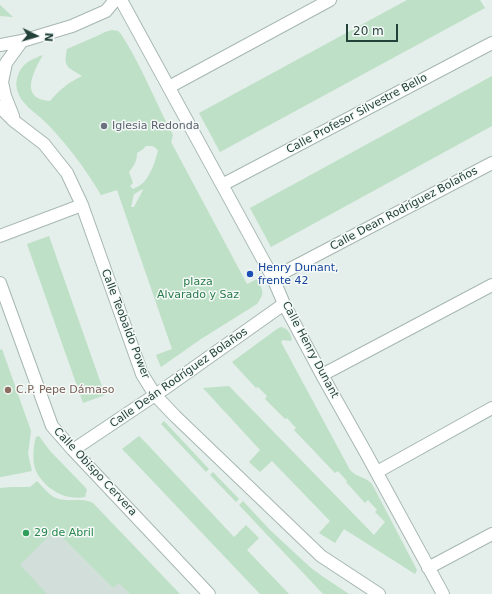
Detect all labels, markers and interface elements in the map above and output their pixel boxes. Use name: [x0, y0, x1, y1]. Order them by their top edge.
north arrow: [16, 16, 56, 56]
scale bar: [348, 16, 400, 42]
text: 20 m: [353, 24, 384, 38]
text: N: [42, 32, 55, 42]
street label: Calle Profesor Silvestre Bello: [284, 71, 430, 157]
place label: Iglesia Redonda: [112, 119, 199, 133]
marker: Iglesia Redonda: [99, 121, 109, 131]
street label: Calle Dean Rodríguez Bolaños: [328, 164, 480, 254]
place label: Henry Dunant, frente 42: [258, 261, 338, 287]
street label: Calle Teobaldo Power: [98, 267, 152, 381]
marker: Henry Dunant, frente 42: [245, 269, 255, 279]
park label: plaza Alvarado y Saz: [157, 275, 239, 301]
street label: Calle Henry Dunant: [279, 299, 341, 401]
street label: Calle Deán Rodríguez Bolaños: [108, 325, 250, 431]
place label: C.P. Pepe Dámaso: [16, 383, 114, 397]
marker: C.P. Pepe Dámaso: [3, 385, 13, 395]
street label: Calle Obispo Cervera: [51, 425, 139, 519]
place label: 29 de Abril: [34, 526, 94, 540]
marker: 29 de Abril: [21, 528, 31, 538]

